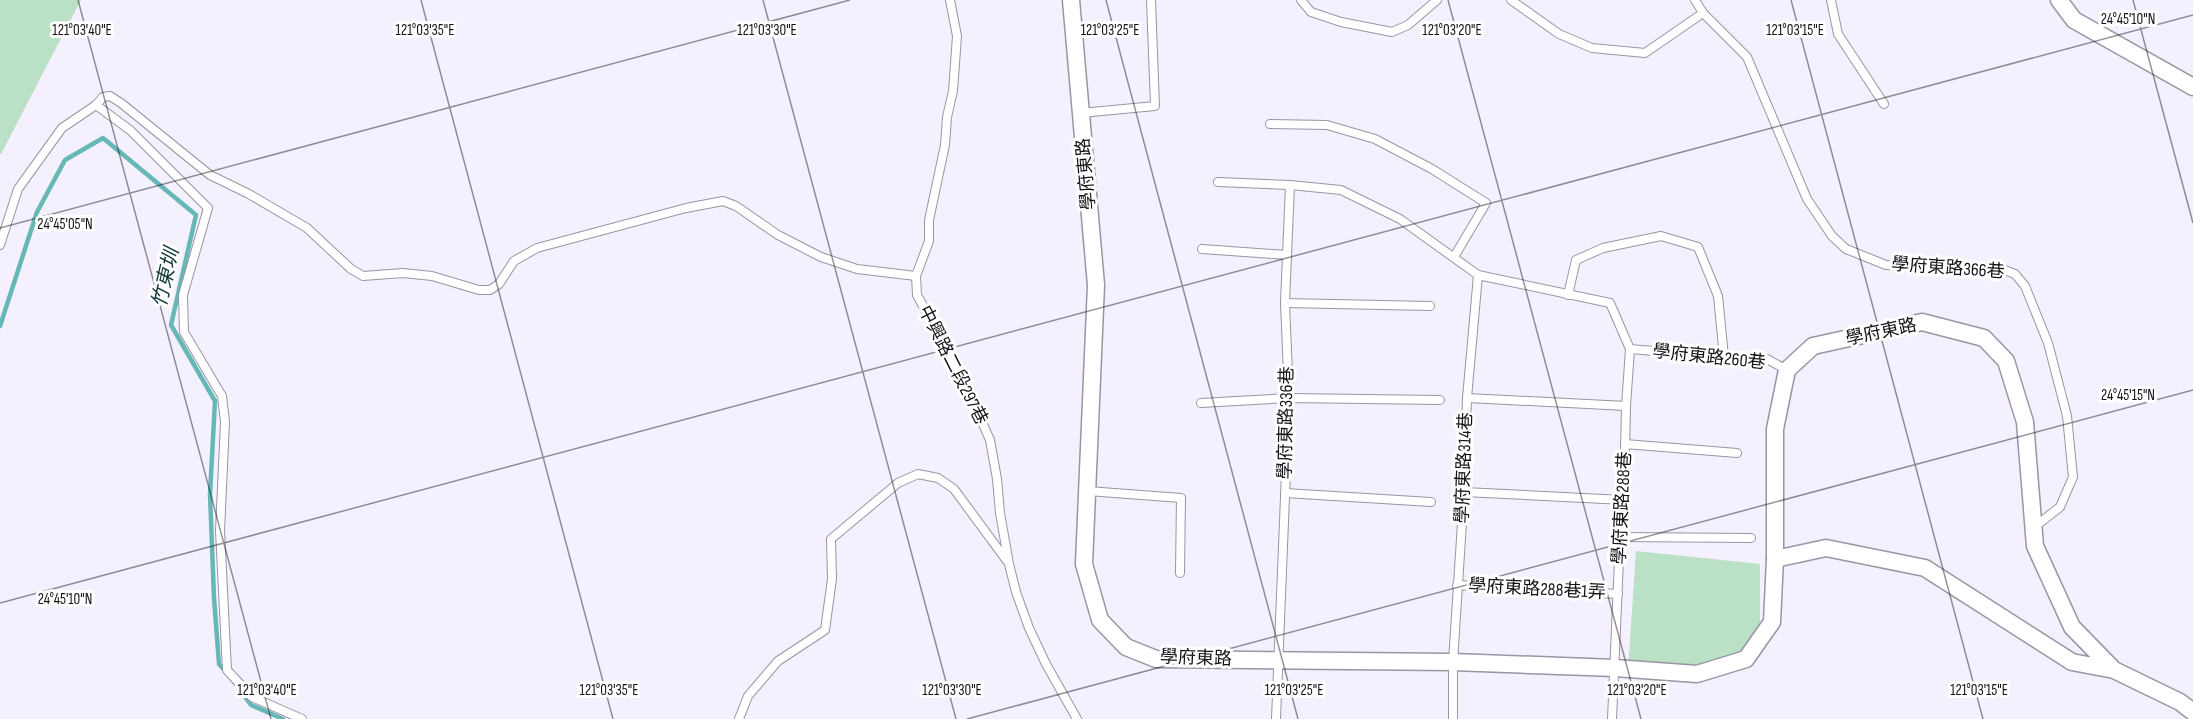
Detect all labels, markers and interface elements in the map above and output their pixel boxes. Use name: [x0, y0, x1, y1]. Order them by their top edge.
text: 24°45'10"N: [2101, 10, 2155, 29]
text: 121°03'40"E: [52, 21, 112, 40]
text: 121°03'35"E: [396, 21, 454, 40]
text: 121°03'30"E: [737, 21, 797, 40]
text: 121°03'25"E: [1081, 21, 1139, 40]
text: 121°03'20"E: [1422, 21, 1482, 40]
text: 121°03'15"E: [1766, 21, 1824, 40]
street label: 學府東路: [1072, 137, 1100, 211]
text: 24°45'05"N: [37, 215, 93, 234]
water label: 竹東圳: [148, 243, 185, 310]
street label: 學府東路366巷: [1891, 254, 2005, 282]
street label: 中興路二段297巷: [914, 302, 992, 428]
street label: 學府東路: [1844, 314, 1918, 350]
street label: 學府東路260巷: [1652, 341, 1766, 373]
street label: 學府東路336巷: [1275, 366, 1297, 480]
text: 24°45'15"N: [2101, 386, 2155, 405]
street label: 學府東路314巷: [1452, 412, 1476, 524]
street label: 學府東路288巷: [1609, 451, 1635, 565]
street label: 學府東路288巷1弄: [1468, 575, 1606, 603]
text: 24°45'10"N: [38, 590, 92, 609]
street label: 學府東路: [1160, 646, 1232, 670]
text: 121°03'40"E: [237, 681, 297, 700]
text: 121°03'35"E: [580, 681, 638, 700]
text: 121°03'30"E: [922, 681, 982, 700]
text: 121°03'25"E: [1265, 681, 1323, 700]
text: 121°03'20"E: [1607, 681, 1667, 700]
text: 121°03'15"E: [1950, 681, 2008, 700]

